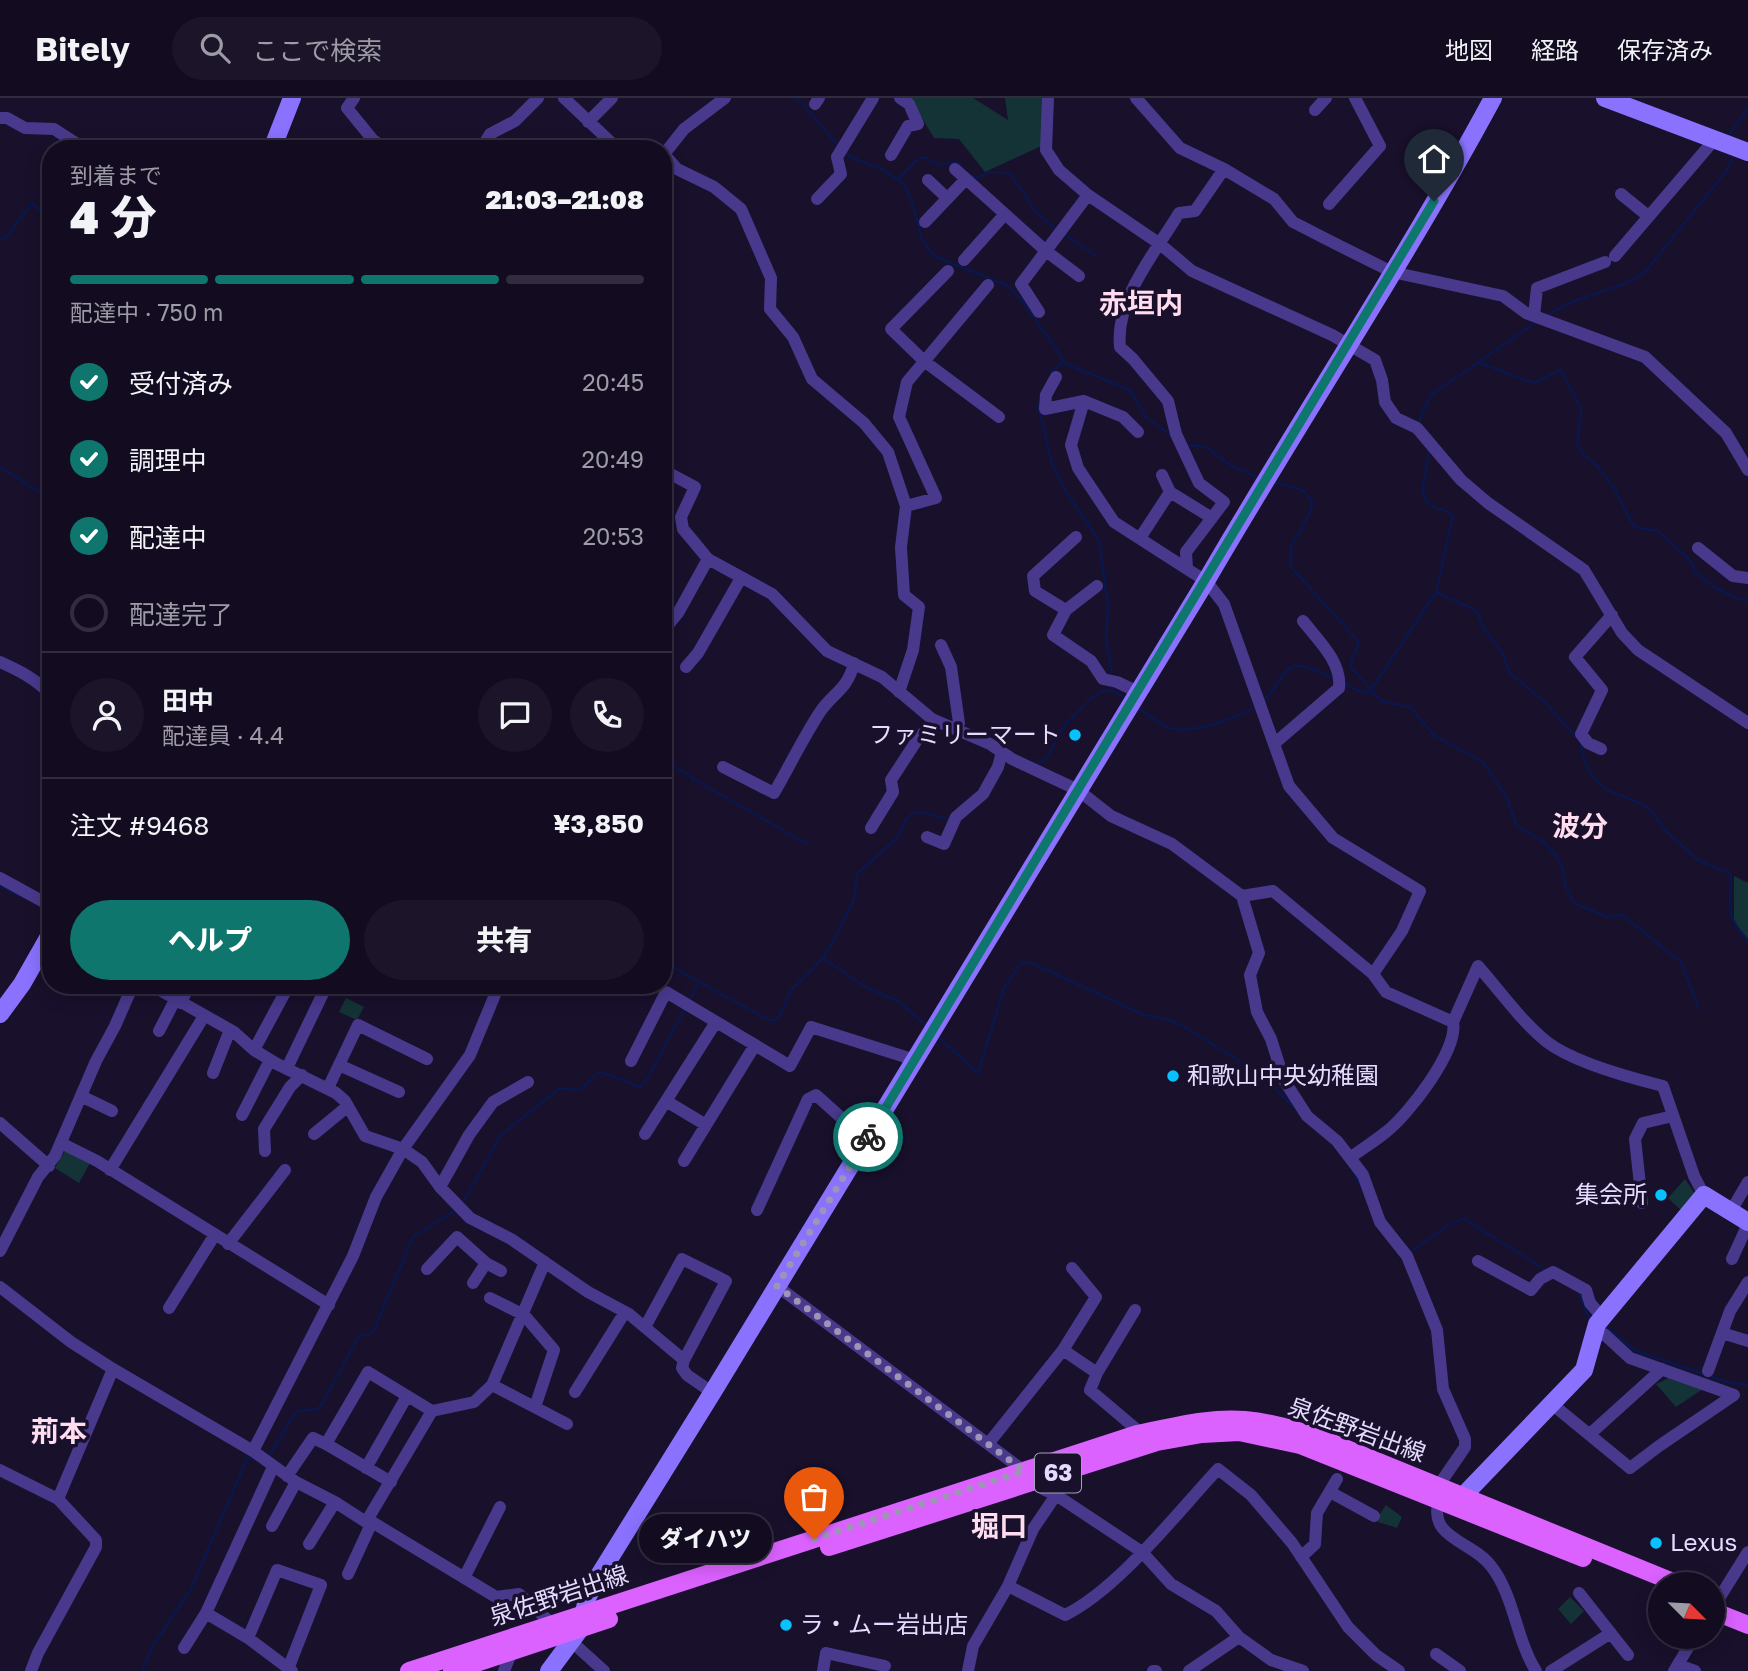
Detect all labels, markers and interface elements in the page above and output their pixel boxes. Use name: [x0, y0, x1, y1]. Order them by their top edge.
search box: [172, 17, 662, 80]
text: Bitely: [35, 29, 130, 68]
icon: search: [196, 29, 234, 67]
text: ここで検索: [252, 35, 382, 66]
text: 地図: [1445, 35, 1493, 64]
text: 経路: [1531, 35, 1579, 64]
text: 保存済み: [1617, 35, 1713, 64]
pin: [1404, 129, 1464, 201]
icon: home: [1415, 140, 1453, 178]
text: 到着まで: [70, 161, 162, 189]
text: 21:03–21:08: [486, 184, 644, 215]
text: 4 分: [70, 189, 157, 244]
district label: 赤垣内: [1099, 286, 1183, 319]
text: 配達中 · 750 m: [70, 298, 223, 326]
icon: check: [70, 363, 108, 401]
text: 受付済み: [129, 368, 233, 399]
text: 20:45: [582, 368, 644, 396]
icon: check: [70, 440, 108, 478]
text: 調理中: [129, 445, 207, 476]
text: 20:49: [582, 445, 644, 473]
icon: check: [70, 517, 108, 555]
text: 配達中: [129, 522, 207, 553]
text: 20:53: [583, 522, 644, 550]
text: 配達完了: [129, 599, 233, 630]
button: person: [70, 678, 144, 752]
button: chat: [478, 678, 552, 752]
button: phone: [570, 678, 644, 752]
text: 田中: [162, 685, 214, 716]
place label: ファミリーマート: [869, 719, 1061, 748]
text: 配達員 · 4.4: [162, 721, 284, 749]
marker: ファミリーマート: [1067, 727, 1083, 743]
text: ¥3,850: [553, 808, 644, 839]
district label: 波分: [1552, 809, 1608, 842]
text: 注文 #9468: [70, 810, 209, 841]
button: ヘルプ: [70, 900, 350, 980]
button: 共有: [364, 900, 644, 980]
place label: 和歌山中央幼稚園: [1187, 1060, 1379, 1089]
marker: 和歌山中央幼稚園: [1165, 1068, 1181, 1084]
courier: [833, 1102, 903, 1172]
icon: bike: [849, 1118, 887, 1156]
place label: 集会所: [1575, 1179, 1647, 1208]
marker: 集会所: [1653, 1187, 1669, 1203]
street label: 泉佐野岩出線: [1285, 1390, 1430, 1467]
district label: 荊本: [31, 1414, 87, 1447]
road number: 63: [1035, 1454, 1081, 1492]
pin: [784, 1467, 844, 1539]
icon: bag: [795, 1478, 833, 1516]
district label: 堀口: [971, 1509, 1027, 1542]
callout: ダイハツ: [639, 1514, 772, 1564]
text: ダイハツ: [660, 1524, 751, 1552]
place label: Lexus: [1670, 1527, 1737, 1556]
marker: Lexus: [1648, 1535, 1664, 1551]
street label: 泉佐野岩出線: [486, 1559, 631, 1631]
north arrow: [1648, 1572, 1726, 1648]
map controls: [1648, 1572, 1725, 1649]
place label: ラ・ムー岩出店: [800, 1609, 968, 1638]
marker: ラ・ムー岩出店: [778, 1617, 794, 1633]

